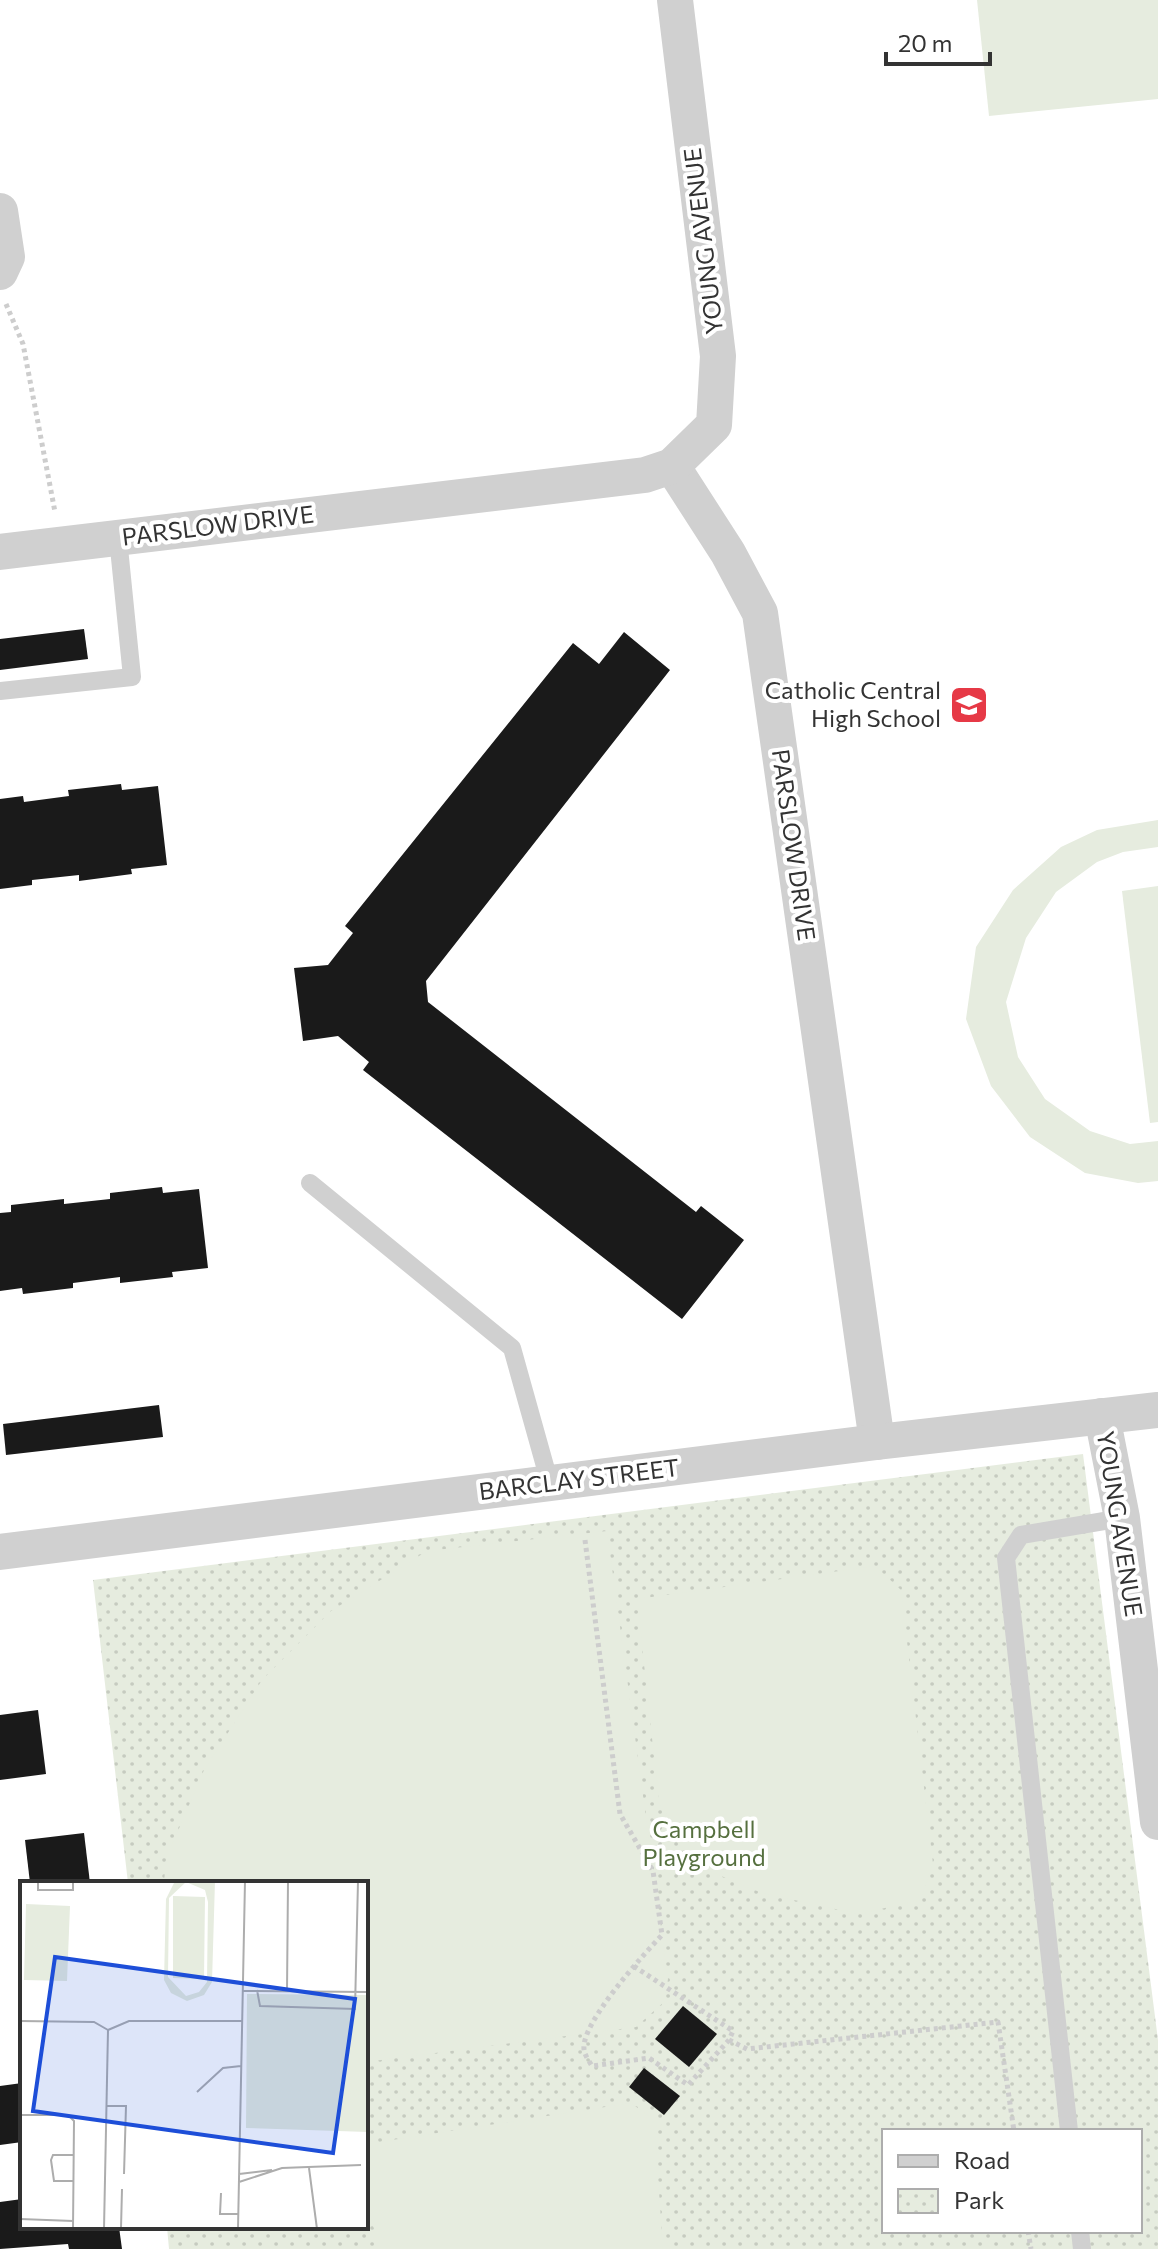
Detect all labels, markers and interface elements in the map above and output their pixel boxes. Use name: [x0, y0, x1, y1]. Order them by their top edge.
scale bar: [886, 16, 990, 66]
text: 20 m: [898, 28, 952, 57]
street label: YOUNG AVENUE: [677, 146, 728, 336]
street label: PARSLOW DRIVE: [120, 498, 315, 551]
place label: Catholic Central High School: [765, 675, 941, 732]
school or university icon: Catholic Central High School: [948, 684, 990, 726]
street label: PARSLOW DRIVE: [767, 747, 822, 942]
street label: YOUNG AVENUE: [1091, 1429, 1149, 1619]
street label: BARCLAY STREET: [477, 1452, 681, 1505]
park label: Campbell Playground: [642, 1814, 766, 1871]
inset map: [20, 1881, 368, 2229]
legend: [882, 2129, 1142, 2233]
text: Road: [954, 2145, 1010, 2174]
text: Park: [954, 2185, 1004, 2214]

